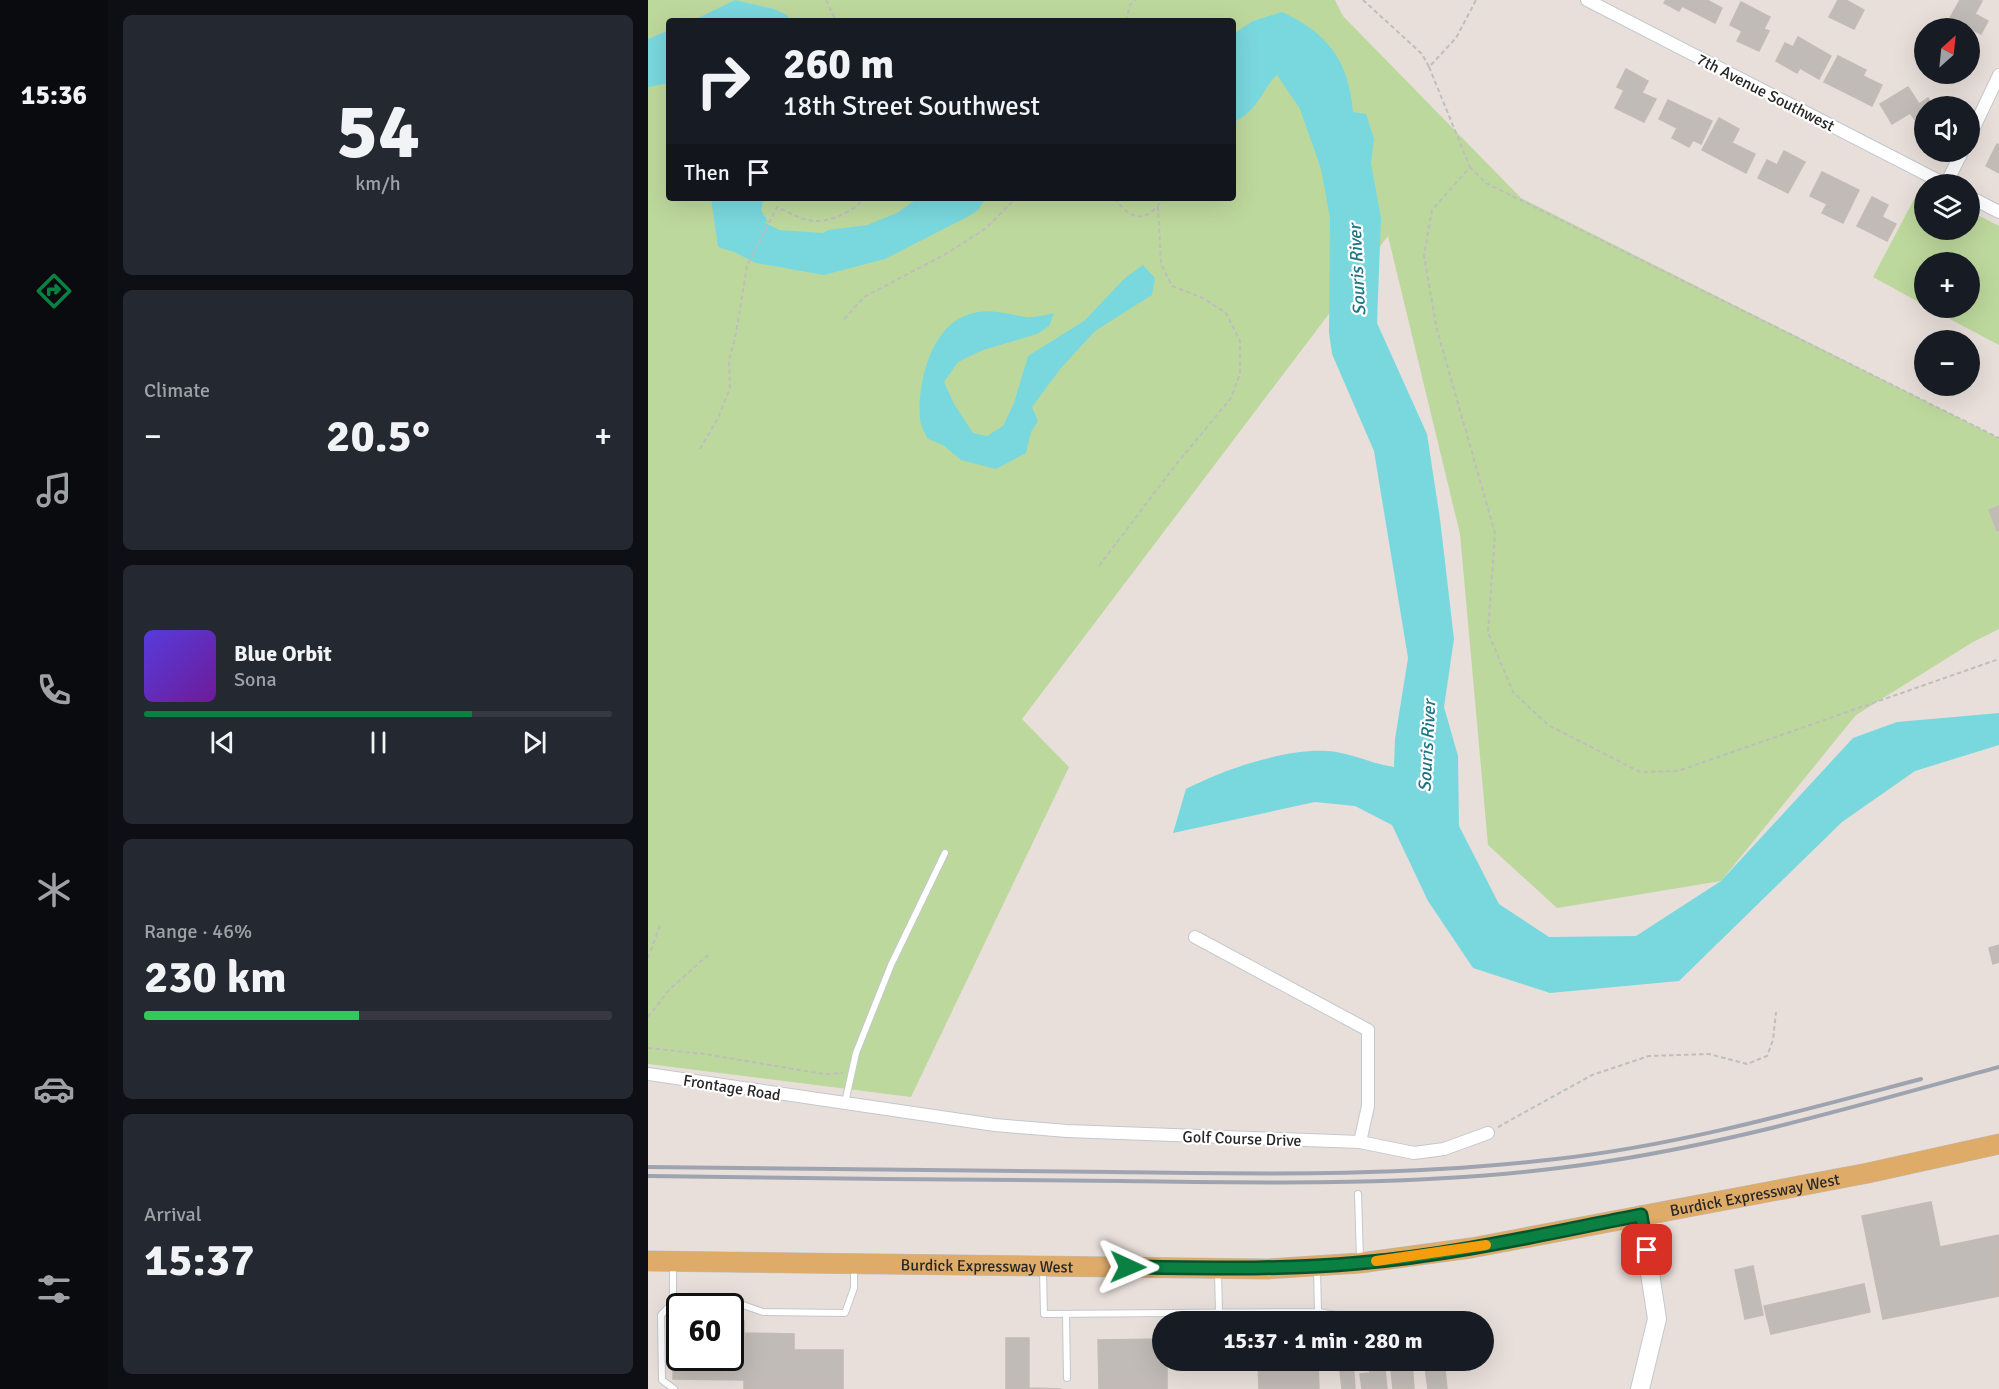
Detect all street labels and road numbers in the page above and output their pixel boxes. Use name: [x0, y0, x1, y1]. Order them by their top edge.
street label: 7th Avenue Southwest: [1693, 49, 1838, 136]
street label: Frontage Road: [682, 1070, 782, 1106]
street label: Golf Course Drive: [1182, 1127, 1302, 1151]
street label: Burdick Expressway West: [1668, 1169, 1842, 1221]
street label: Burdick Expressway West: [901, 1255, 1074, 1278]

